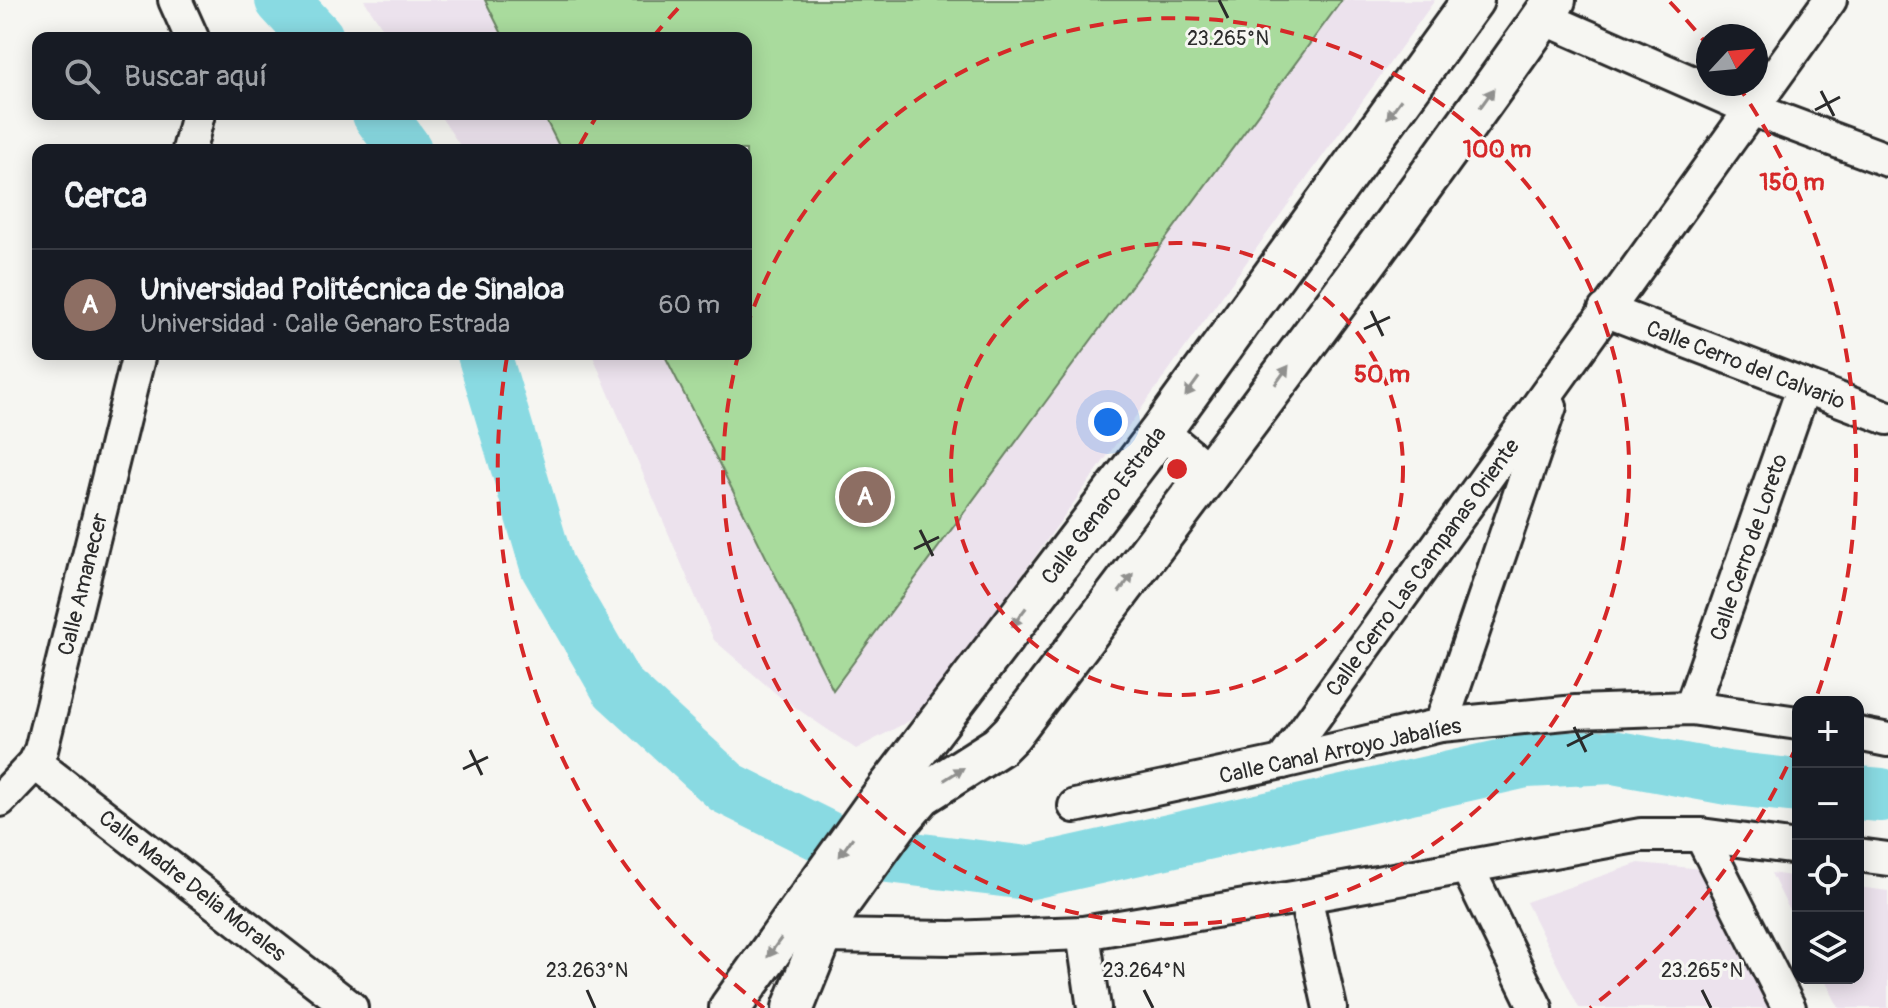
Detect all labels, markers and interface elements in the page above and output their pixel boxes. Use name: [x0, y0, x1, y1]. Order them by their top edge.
north arrow: [1696, 24, 1768, 96]
text: 23.265°N: [1187, 26, 1269, 51]
search box: [32, 32, 752, 120]
icon: search: [60, 54, 104, 98]
text: Buscar aquí: [124, 58, 267, 95]
one-way arrow: [1478, 88, 1494, 108]
one-way arrow: [1387, 98, 1402, 119]
text: 100 m: [1463, 135, 1531, 164]
text: 150 m: [1759, 168, 1825, 197]
text: Cerca: [64, 175, 147, 218]
text: Universidad Politécnica de Sinaloa: [140, 271, 564, 308]
text: A: [82, 289, 98, 321]
text: 60 m: [658, 289, 720, 321]
text: Universidad · Calle Genaro Estrada: [140, 308, 510, 340]
street label: Calle Cerro del Calvario: [1642, 314, 1849, 416]
text: 50 m: [1354, 360, 1410, 389]
one-way arrow: [1274, 364, 1289, 385]
one-way arrow: [1185, 377, 1201, 397]
your location: [1088, 402, 1128, 442]
street label: Calle Genaro Estrada: [1035, 421, 1172, 590]
street label: Calle Cerro Las Campanas Oriente: [1320, 433, 1526, 702]
street label: Calle Cerro de Loreto: [1704, 450, 1794, 645]
centre of rings: [1163, 455, 1191, 483]
pin: A: [839, 467, 891, 527]
street label: Calle Amanecer: [52, 510, 114, 658]
one-way arrow: [1118, 572, 1134, 594]
one-way arrow: [1011, 607, 1027, 627]
map controls: [1792, 696, 1864, 984]
button: +: [1792, 696, 1864, 768]
street label: Calle Canal Arroyo Jabalíes: [1217, 712, 1464, 790]
one-way arrow: [943, 767, 965, 781]
button: −: [1792, 768, 1864, 840]
street label: Calle Madre Delia Morales: [93, 804, 292, 968]
one-way arrow: [839, 836, 854, 857]
button: locate: [1792, 840, 1864, 912]
button: layers: [1792, 912, 1864, 984]
one-way arrow: [767, 937, 782, 958]
text: 23.263°N: [546, 958, 628, 983]
text: 23.264°N: [1103, 958, 1185, 983]
text: 23.265°N: [1661, 958, 1743, 983]

